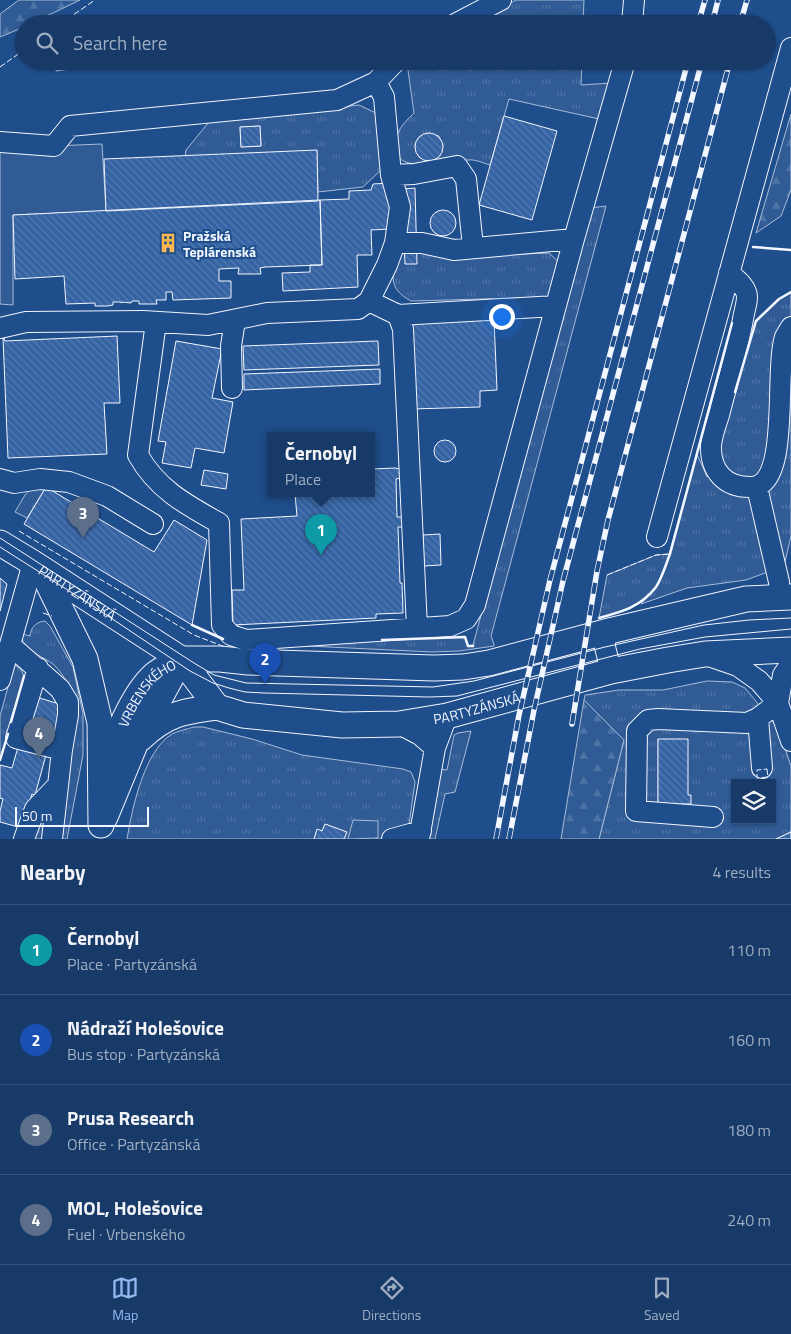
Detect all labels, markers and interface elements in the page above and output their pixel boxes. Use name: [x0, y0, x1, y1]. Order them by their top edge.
search box: [15, 15, 776, 70]
text: Search here: [73, 28, 167, 57]
icon: search: [33, 29, 61, 57]
place label: Pražská Teplárenská: [183, 225, 256, 262]
building icon: Pražská Teplárenská: [157, 232, 179, 254]
your location: [489, 304, 515, 330]
popup: [267, 432, 375, 497]
text: Černobyl: [285, 438, 357, 467]
text: Place: [285, 467, 321, 491]
pin: 3: [67, 497, 99, 538]
pin: 1: [305, 514, 337, 555]
street label: PARTYZÁNSKÁ: [35, 559, 121, 625]
pin: 2: [249, 643, 281, 684]
street label: VRBENSKÉHO: [112, 653, 179, 730]
street label: PARTYZÁNSKÁ: [432, 686, 523, 729]
pin: 4: [23, 717, 55, 758]
map controls: [731, 779, 776, 824]
button: layers: [731, 779, 776, 824]
scale bar: [15, 804, 149, 827]
text: 50 m: [22, 805, 52, 826]
text: Nearby: [20, 856, 85, 888]
text: 4 results: [712, 860, 771, 884]
text: Černobyl: [67, 923, 139, 952]
text: 1: [32, 938, 40, 962]
text: 110 m: [727, 938, 771, 962]
text: Place · Partyzánská: [67, 952, 197, 976]
text: Nádraží Holešovice: [67, 1013, 224, 1042]
text: 2: [32, 1028, 40, 1052]
text: 160 m: [727, 1028, 771, 1052]
text: Bus stop · Partyzánská: [67, 1042, 220, 1066]
text: Prusa Research: [67, 1103, 194, 1132]
text: 3: [32, 1118, 40, 1142]
text: 180 m: [727, 1118, 771, 1142]
text: Office · Partyzánská: [67, 1132, 200, 1156]
text: MOL, Holešovice: [67, 1193, 203, 1222]
text: 4: [32, 1208, 40, 1232]
text: 240 m: [727, 1208, 771, 1232]
text: Fuel · Vrbenského: [67, 1222, 185, 1246]
tab: Map: [111, 1274, 139, 1325]
tab: Directions: [362, 1274, 421, 1325]
tab: Saved: [644, 1274, 680, 1325]

